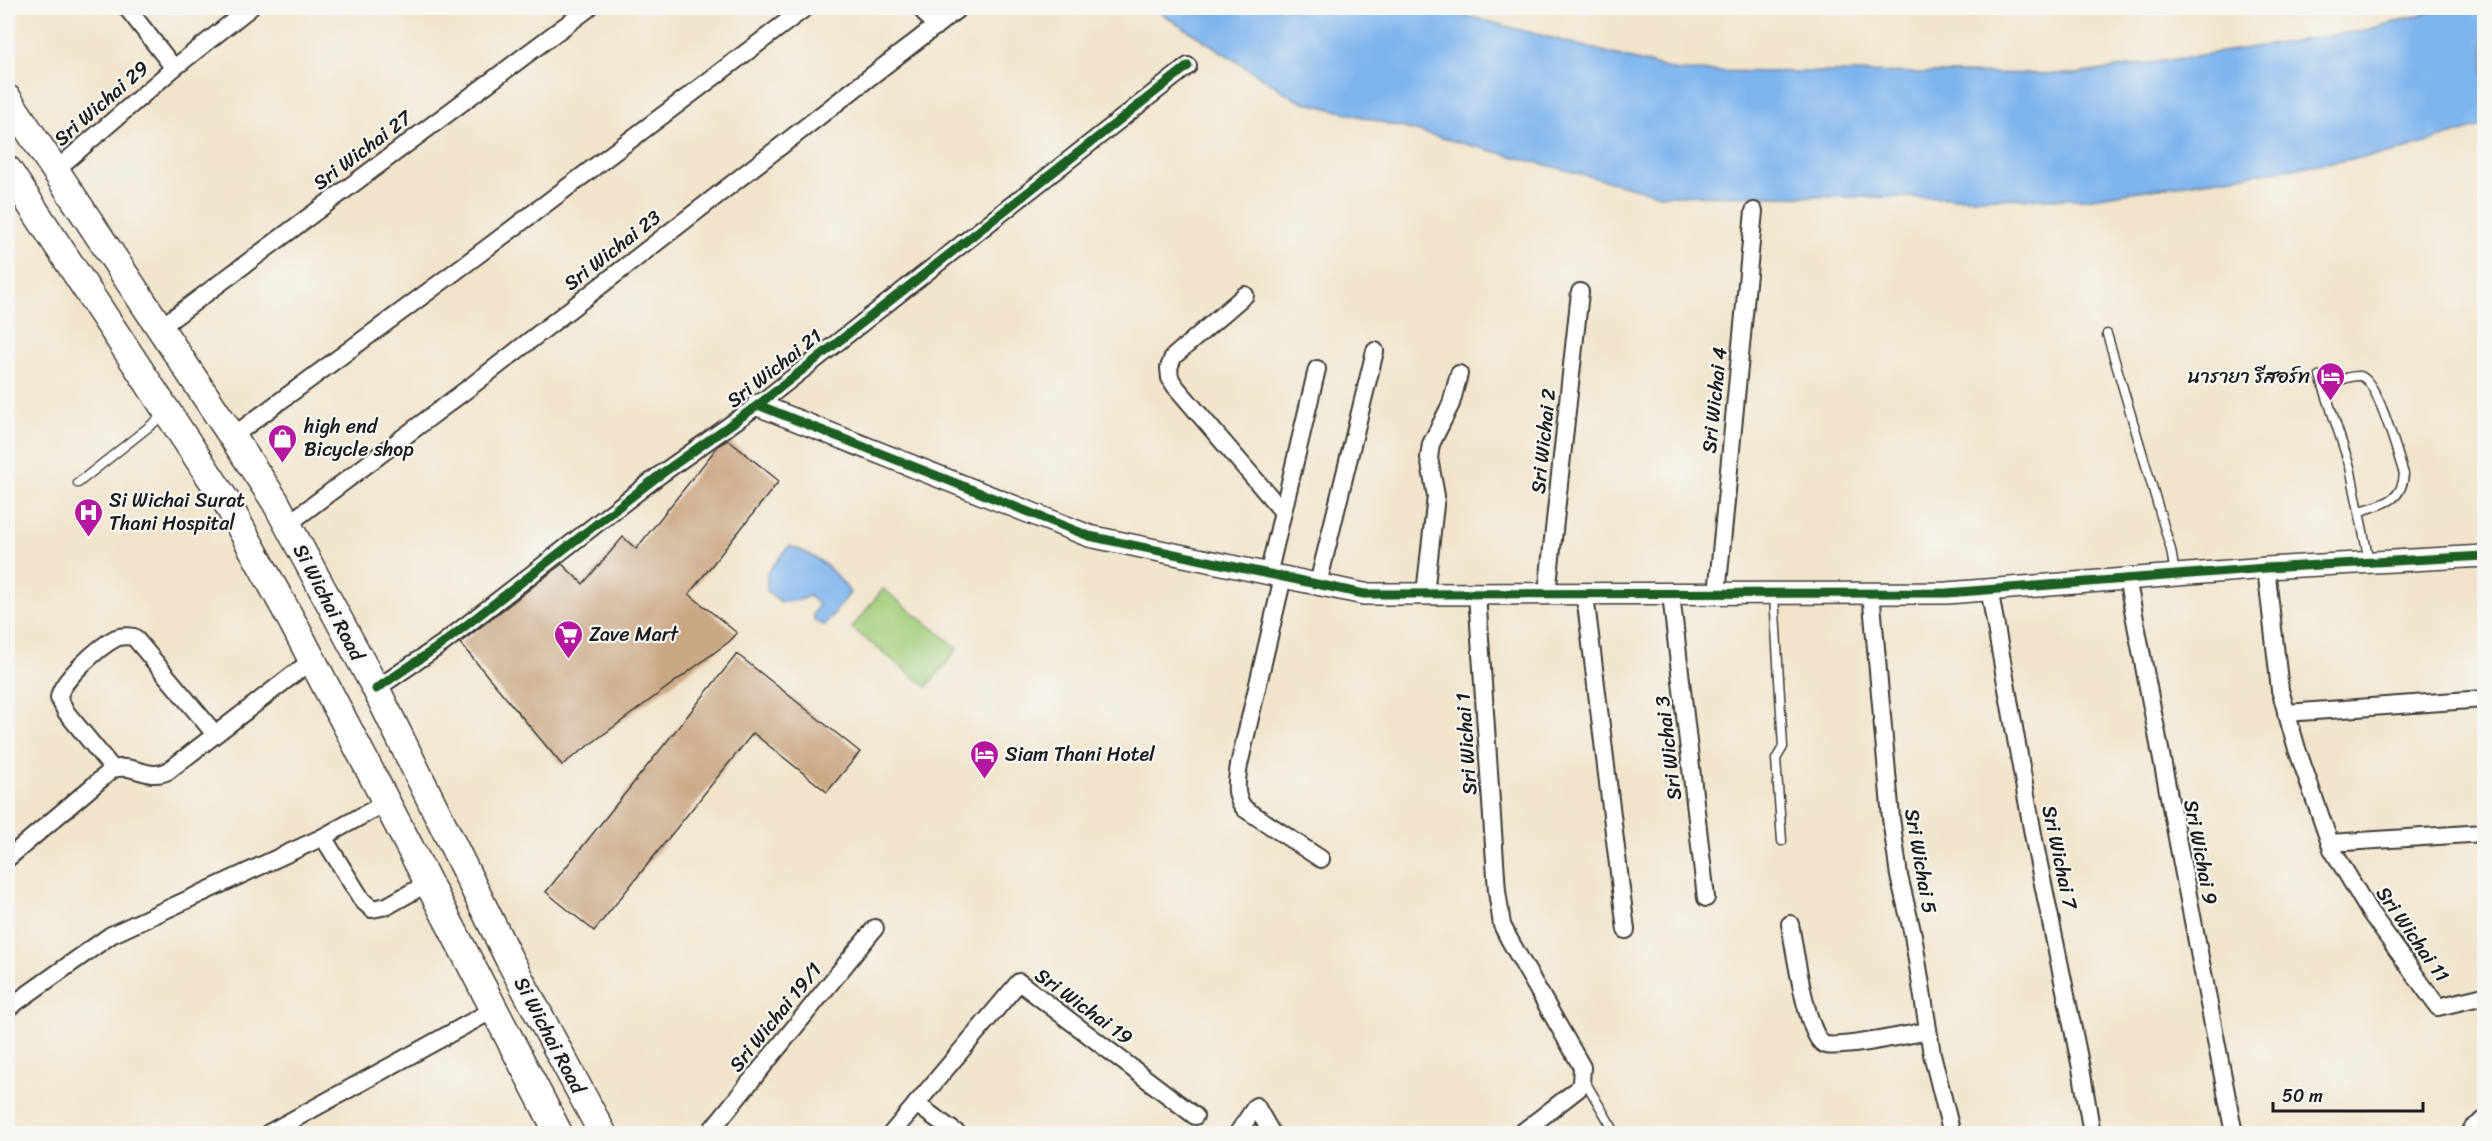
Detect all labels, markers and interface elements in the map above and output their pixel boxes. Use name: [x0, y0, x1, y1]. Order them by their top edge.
street label: Sri Wichai 29: [45, 52, 157, 155]
street label: Sri Wichai 27: [305, 100, 421, 200]
street label: Sri Wichai 23: [556, 201, 669, 300]
street label: Sri Wichai 21: [719, 320, 830, 417]
street label: Sri Wichai 4: [1692, 345, 1737, 455]
place label: นารายา รีสอร์ท: [2188, 359, 2310, 394]
hotel icon: นารายา รีสอร์ท: [2315, 360, 2347, 402]
street label: Sri Wichai 2: [1521, 386, 1566, 495]
place label: high end Bicycle shop: [303, 409, 414, 467]
shop icon: high end Bicycle shop: [267, 422, 299, 464]
place label: Si Wichai Surat Thani Hospital: [109, 483, 245, 541]
hospital icon: Si Wichai Surat Thani Hospital: [72, 496, 104, 538]
street label: Si Wichai Road: [283, 537, 375, 668]
place label: Zave Mart: [589, 617, 679, 652]
supermarket icon: Zave Mart: [552, 618, 584, 660]
street label: Sri Wichai 1: [1445, 692, 1488, 796]
street label: Sri Wichai 3: [1645, 694, 1692, 802]
place label: Siam Thani Hotel: [1005, 737, 1156, 772]
hotel icon: Siam Thani Hotel: [968, 738, 1000, 780]
street label: Sri Wichai 9: [2173, 797, 2228, 908]
street label: Sri Wichai 7: [2031, 802, 2088, 914]
street label: Sri Wichai 5: [1894, 806, 1947, 916]
street label: Sri Wichai 11: [2366, 879, 2459, 990]
street label: Sri Wichai 19/1: [720, 955, 831, 1080]
street label: Sri Wichai 19: [1027, 959, 1140, 1054]
street label: Si Wichai Road: [504, 970, 596, 1101]
scale bar: [2273, 1075, 2423, 1113]
text: 50 m: [2282, 1080, 2323, 1112]

